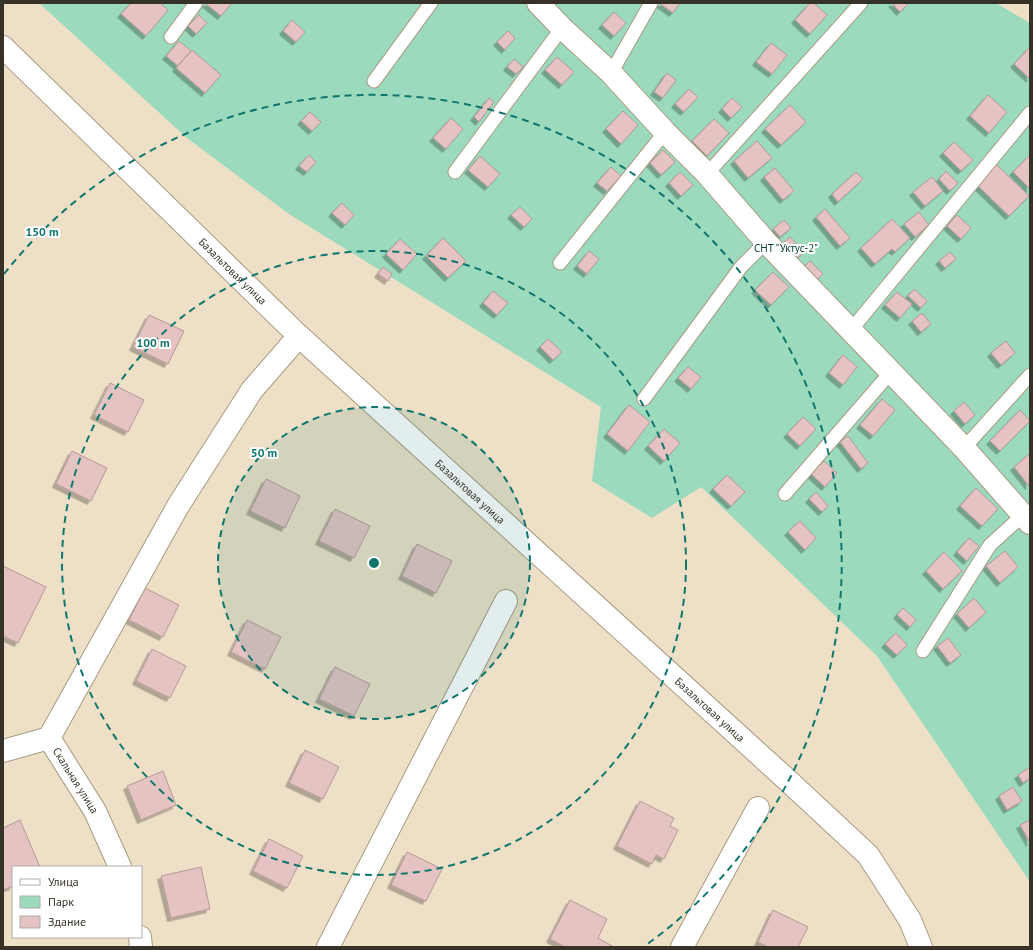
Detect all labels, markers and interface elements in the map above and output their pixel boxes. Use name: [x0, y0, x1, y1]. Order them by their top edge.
text: 150 m: [25, 224, 59, 239]
street label: Базальтовая улица: [196, 235, 270, 307]
park label: СНТ "Уктус-2": [754, 241, 818, 255]
text: 100 m: [136, 335, 170, 350]
text: 50 m: [251, 445, 277, 460]
street label: Базальтовая улица: [432, 456, 508, 527]
centre of rings: [367, 556, 381, 570]
street label: Базальтовая улица: [672, 674, 748, 745]
street label: Скальная улица: [50, 745, 102, 816]
legend: [12, 866, 142, 938]
text: Улица: [48, 874, 79, 889]
text: Парк: [48, 894, 74, 909]
text: Здание: [48, 914, 86, 929]

